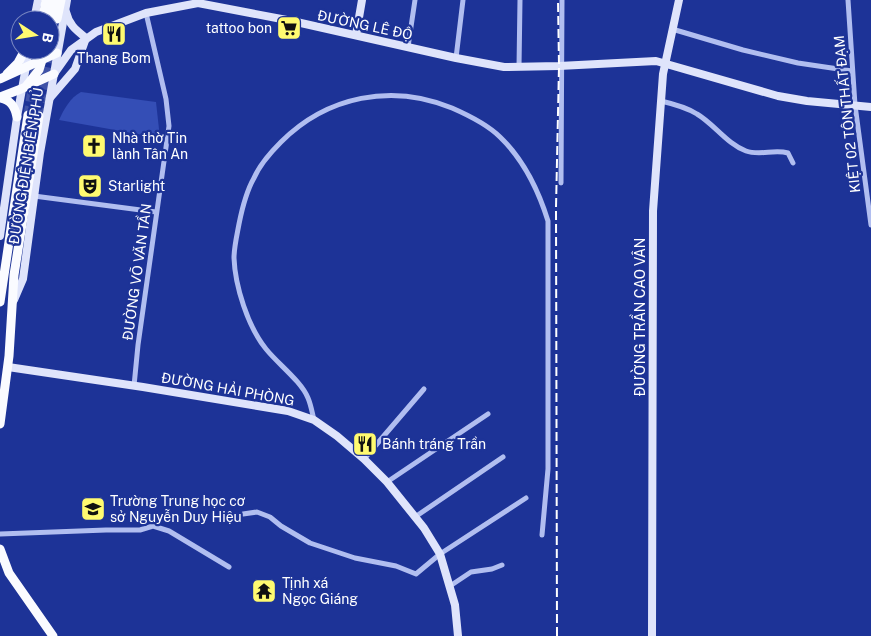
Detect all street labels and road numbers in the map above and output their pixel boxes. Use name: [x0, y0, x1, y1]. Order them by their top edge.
street label: ĐƯỜNG LÊ ĐỘ: [316, 5, 414, 43]
street label: KIỆT 02 TÔN THẤT ĐẠM: [828, 34, 863, 194]
street label: ĐƯỜNG ĐIỆN BIÊN PHỦ: [4, 86, 46, 246]
street label: ĐƯỜNG VÕ VĂN TẦN: [117, 202, 155, 341]
street label: ĐƯỜNG TRẦN CAO VÂN: [629, 238, 648, 396]
street label: ĐƯỜNG HẢI PHÒNG: [160, 367, 296, 409]

